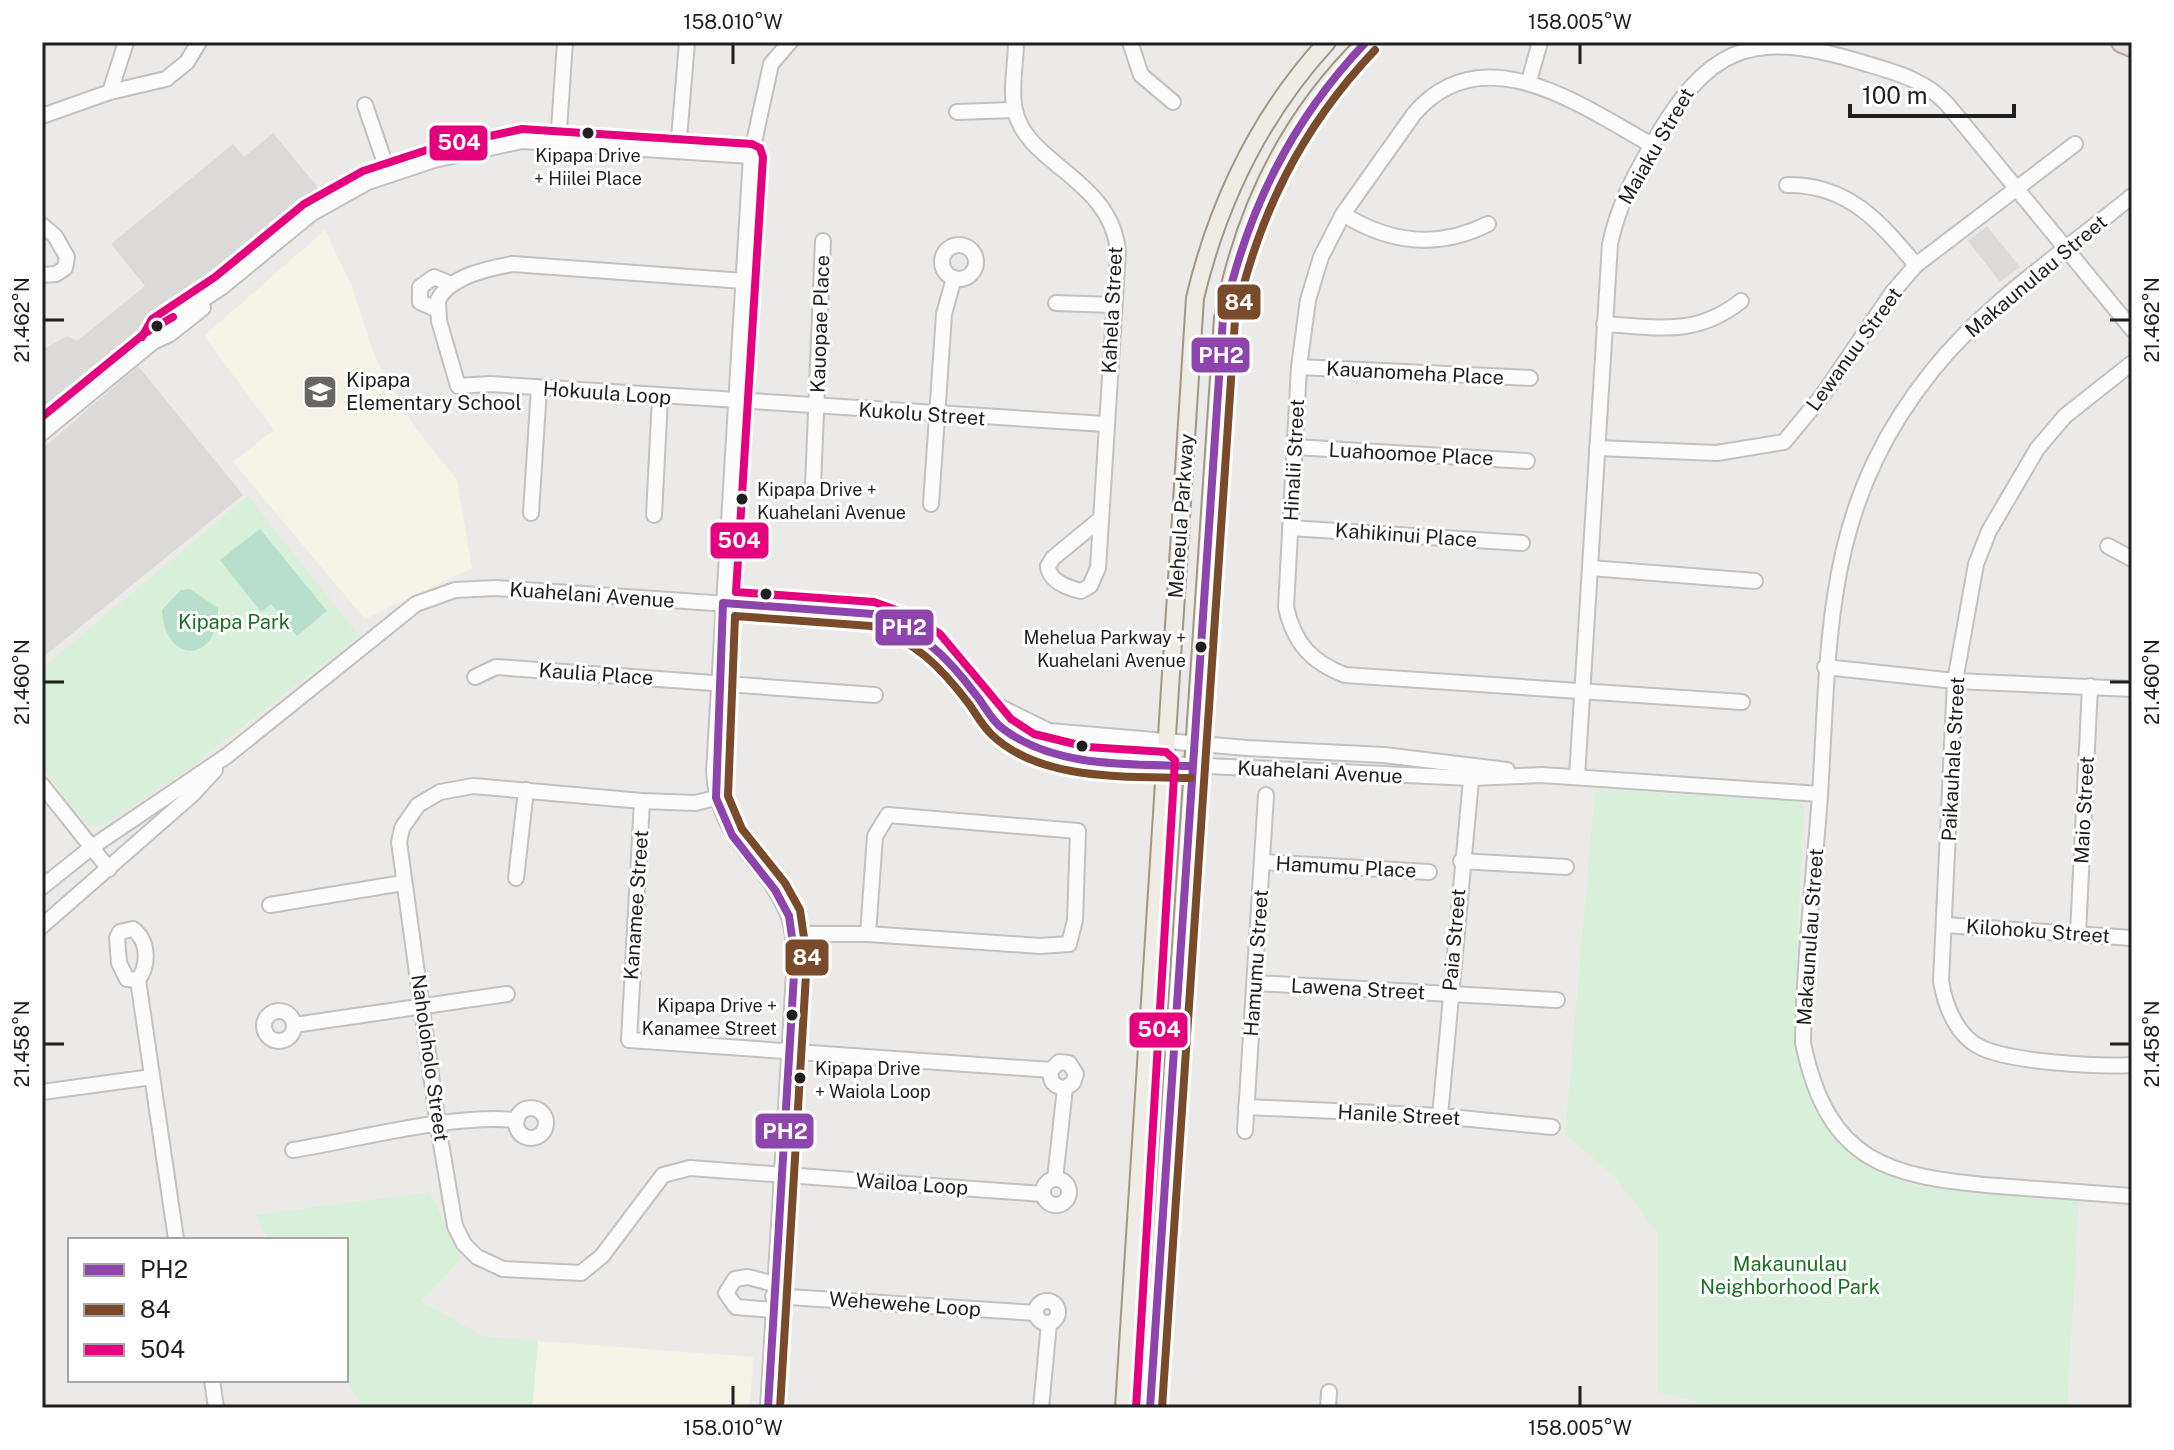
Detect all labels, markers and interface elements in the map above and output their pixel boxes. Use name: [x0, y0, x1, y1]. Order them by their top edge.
text: 158.010°W: [683, 10, 783, 34]
text: 158.005°W: [1528, 10, 1632, 34]
scale bar: [1850, 68, 2014, 118]
text: 100 m: [1862, 81, 1928, 109]
street label: Maiaku Street: [1613, 83, 1699, 209]
line badge: 504: [428, 124, 489, 162]
marker: Kipapa Drive + Hiilei Place: [580, 125, 596, 141]
text: 504: [437, 129, 481, 155]
place label: Kipapa Drive + Hiilei Place: [534, 145, 642, 189]
street label: Makaunulau Street: [1960, 210, 2112, 342]
street label: Kahela Street: [1097, 246, 1127, 374]
street label: Kauopae Place: [806, 255, 834, 393]
text: 21.462°N: [10, 277, 34, 363]
text: 21.462°N: [2140, 277, 2164, 363]
line badge: 84: [1216, 283, 1262, 321]
street label: Lewanuu Street: [1801, 283, 1907, 415]
text: 84: [1224, 289, 1254, 315]
unlabelled marker: [149, 318, 165, 334]
line badge: PH2: [1190, 336, 1251, 374]
text: PH2: [1198, 342, 1244, 368]
street label: Kauanomeha Place: [1326, 356, 1504, 390]
place label: Kipapa Elementary School: [346, 368, 521, 415]
school or university icon: Kipapa Elementary School: [301, 373, 339, 411]
street label: Hokuula Loop: [542, 377, 672, 409]
street label: Kukolu Street: [858, 398, 986, 430]
street label: Hinalii Street: [1279, 398, 1309, 522]
street label: Meheula Parkway: [1163, 433, 1199, 599]
street label: Luahoomoe Place: [1328, 438, 1494, 470]
place label: Kipapa Drive + Kuahelani Avenue: [757, 479, 906, 523]
marker: Kipapa Drive + Kuahelani Avenue: [734, 491, 750, 507]
street label: Kahikinui Place: [1334, 518, 1478, 552]
line badge: 504: [709, 521, 770, 560]
text: 504: [717, 527, 761, 553]
street label: Kuahelani Avenue: [509, 577, 675, 613]
unlabelled marker: [758, 586, 774, 602]
line badge: PH2: [874, 608, 935, 647]
park label: Kipapa Park: [178, 610, 290, 634]
text: PH2: [881, 614, 927, 640]
place label: Mehelua Parkway + Kuahelani Avenue: [1023, 627, 1186, 671]
text: 21.460°N: [10, 639, 34, 725]
marker: Mehelua Parkway + Kuahelani Avenue: [1193, 639, 1209, 655]
text: 21.460°N: [2140, 639, 2164, 725]
street label: Kaulia Place: [538, 658, 654, 690]
street label: Paikauhale Street: [1937, 676, 1969, 842]
unlabelled marker: [1074, 738, 1090, 754]
street label: Maio Street: [2069, 755, 2099, 865]
street label: Kuahelani Avenue: [1237, 756, 1403, 788]
street label: Kanamee Street: [619, 829, 653, 981]
street label: Makaunulau Street: [1792, 848, 1828, 1026]
street label: Hamumu Place: [1275, 851, 1417, 883]
street label: Paia Street: [1438, 888, 1470, 992]
street label: Hamumu Street: [1239, 889, 1273, 1037]
street label: Kilohoku Street: [1965, 914, 2111, 948]
line badge: 84: [784, 938, 830, 977]
text: 84: [792, 944, 822, 970]
street label: Naholoholo Street: [406, 973, 454, 1143]
street label: Lawena Street: [1290, 973, 1426, 1005]
place label: Kipapa Drive + Kanamee Street: [642, 995, 777, 1039]
text: 21.458°N: [10, 1001, 34, 1087]
text: 21.458°N: [2140, 1001, 2164, 1087]
marker: Kipapa Drive + Kanamee Street: [784, 1007, 800, 1023]
line badge: 504: [1128, 1011, 1189, 1049]
text: 504: [1137, 1016, 1181, 1042]
place label: Kipapa Drive + Waiola Loop: [815, 1058, 931, 1102]
marker: Kipapa Drive + Waiola Loop: [792, 1070, 808, 1086]
street label: Hanile Street: [1337, 1100, 1461, 1130]
line badge: PH2: [754, 1112, 815, 1150]
text: PH2: [762, 1118, 808, 1144]
street label: Wailoa Loop: [855, 1168, 969, 1200]
legend: [68, 1238, 348, 1382]
park label: Makaunulau Neighborhood Park: [1700, 1252, 1880, 1299]
text: PH2: [140, 1255, 188, 1283]
street label: Wehewehe Loop: [828, 1287, 982, 1321]
text: 84: [140, 1295, 171, 1323]
text: 504: [140, 1335, 185, 1363]
text: 158.010°W: [683, 1416, 783, 1440]
text: 158.005°W: [1528, 1416, 1632, 1440]

